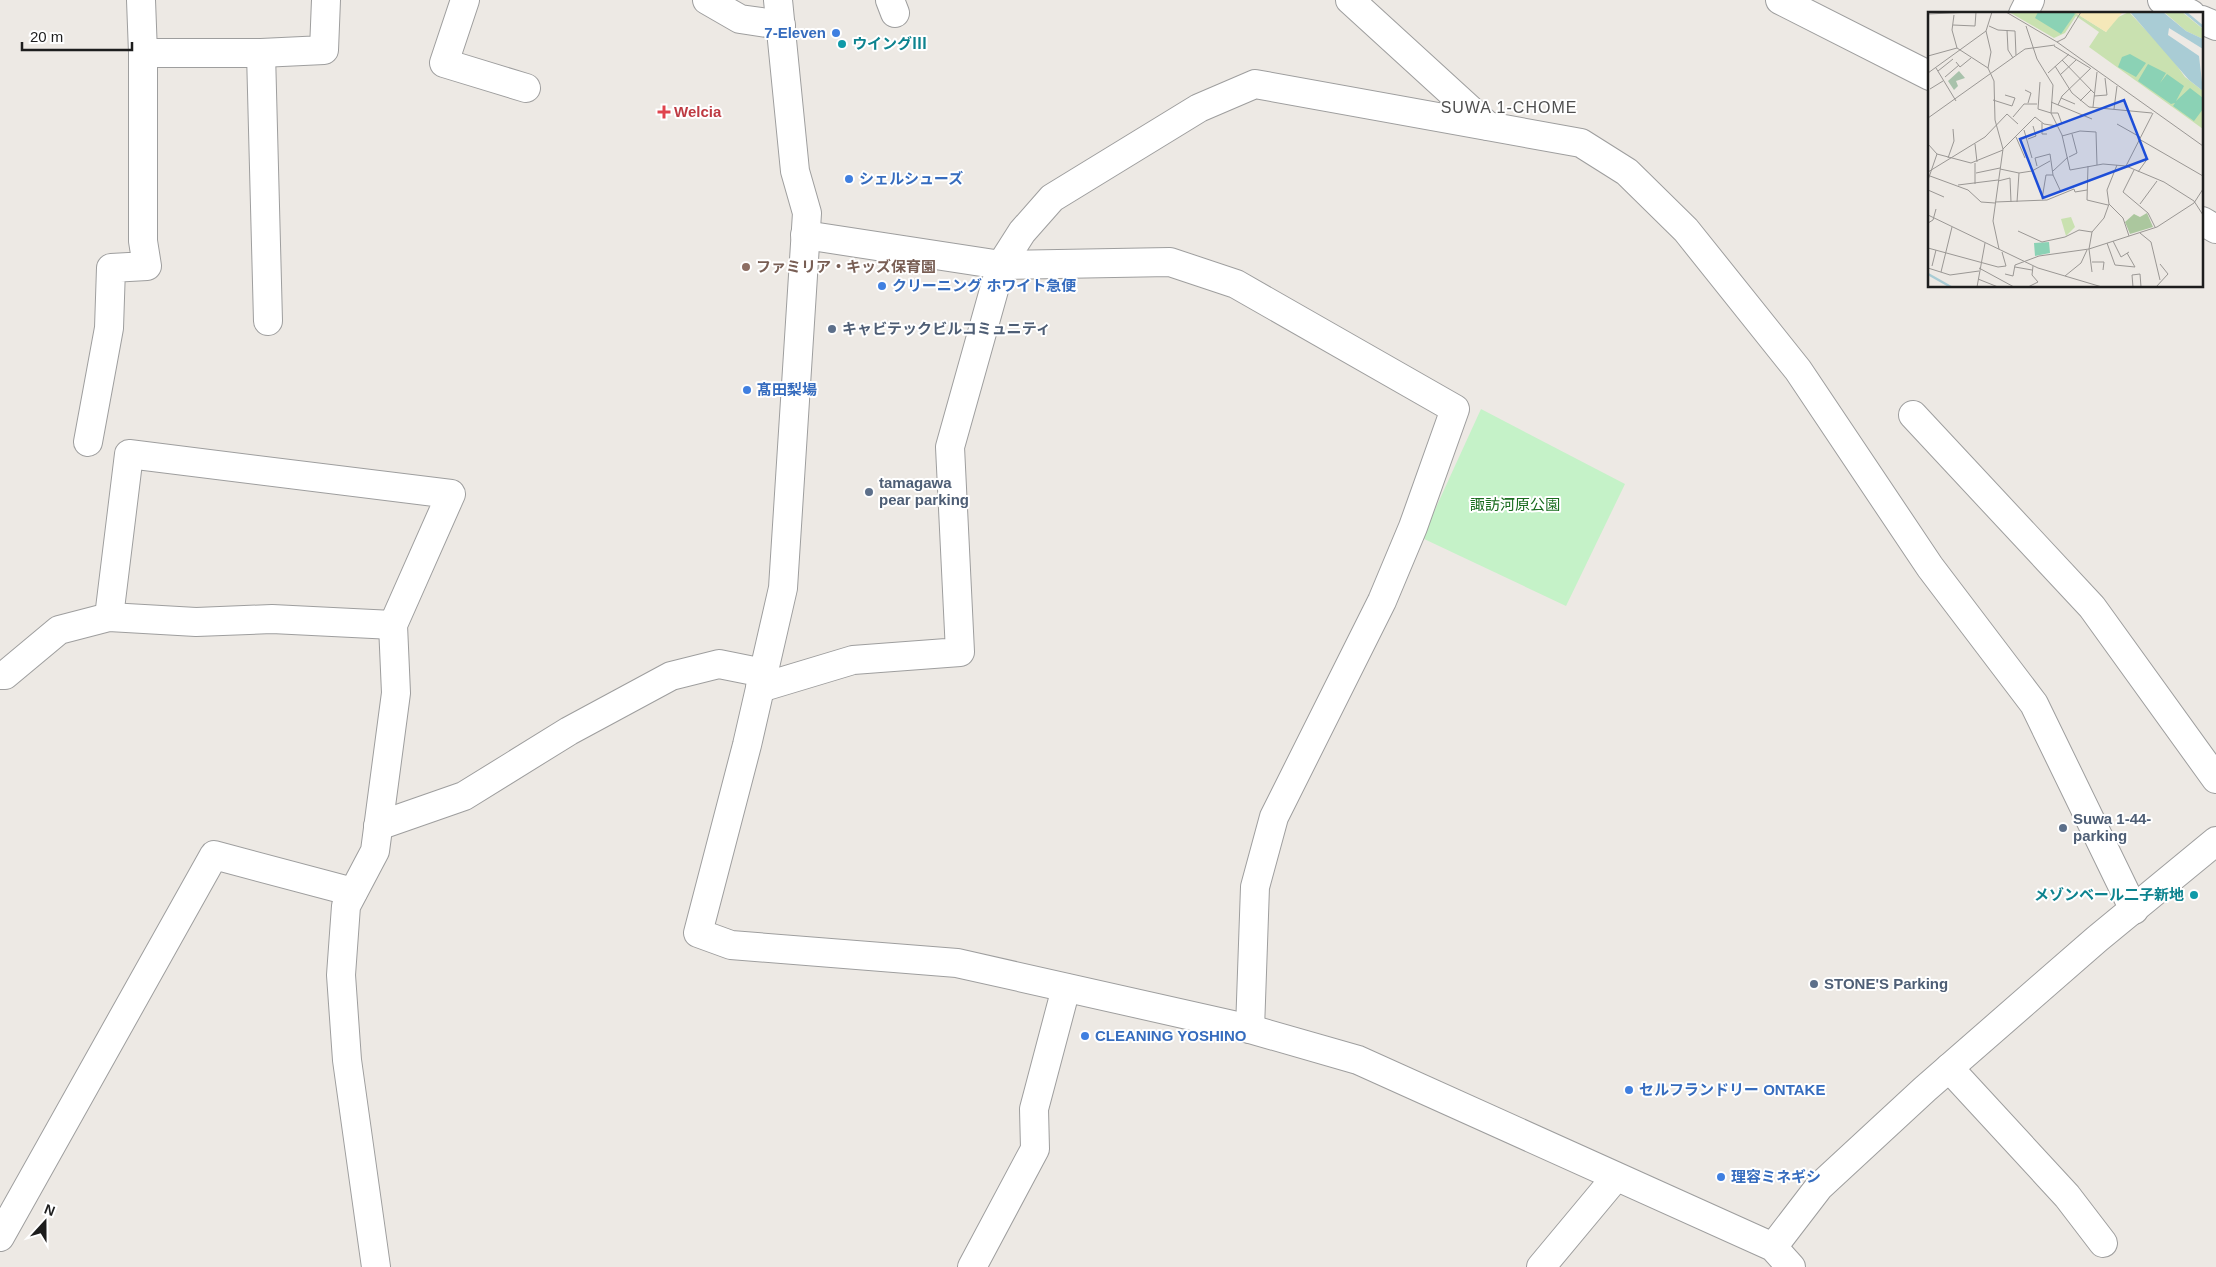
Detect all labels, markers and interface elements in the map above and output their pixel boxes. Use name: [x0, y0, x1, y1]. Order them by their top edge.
inset map: [1928, 12, 2204, 288]
scale bar: [22, 20, 132, 52]
place label: 7-Eleven: [764, 24, 826, 41]
marker: 7-Eleven: [830, 27, 842, 39]
text: 20 m: [30, 28, 63, 45]
place label: ウイングⅢ: [852, 35, 927, 52]
marker: ウイングⅢ: [836, 38, 848, 50]
district label: SUWA 1-CHOME: [1441, 99, 1577, 116]
place label: Welcia: [674, 103, 722, 120]
marker: Welcia: [658, 106, 670, 118]
place label: シェルシューズ: [859, 170, 963, 187]
marker: シェルシューズ: [843, 173, 855, 185]
place label: ファミリア・キッズ保育園: [756, 258, 936, 275]
marker: ファミリア・キッズ保育園: [740, 261, 752, 273]
place label: クリーニング ホワイト急便: [892, 277, 1076, 294]
marker: クリーニング ホワイト急便: [876, 280, 888, 292]
place label: キャビテックビルコミュニティ: [842, 320, 1051, 337]
marker: キャビテックビルコミュニティ: [826, 323, 838, 335]
place label: 髙田梨場: [757, 381, 817, 398]
marker: 髙田梨場: [741, 384, 753, 396]
place label: tamagawa pear parking: [879, 474, 969, 508]
marker: tamagawa pear parking: [863, 486, 875, 498]
park label: 諏訪河原公園: [1470, 496, 1560, 513]
place label: Suwa 1-44- parking: [2073, 810, 2151, 844]
marker: Suwa 1-44- parking: [2057, 822, 2069, 834]
place label: メゾンベール二子新地: [2034, 886, 2184, 903]
marker: メゾンベール二子新地: [2188, 889, 2200, 901]
place label: STONE'S Parking: [1824, 975, 1948, 992]
marker: STONE'S Parking: [1808, 978, 1820, 990]
place label: CLEANING YOSHINO: [1095, 1027, 1247, 1044]
marker: CLEANING YOSHINO: [1079, 1030, 1091, 1042]
place label: セルフランドリー ONTAKE: [1639, 1081, 1825, 1098]
marker: セルフランドリー ONTAKE: [1623, 1084, 1635, 1096]
place label: 理容ミネギシ: [1731, 1168, 1821, 1185]
marker: 理容ミネギシ: [1715, 1171, 1727, 1183]
north arrow: [20, 1197, 70, 1247]
text: N: [42, 1201, 57, 1219]

